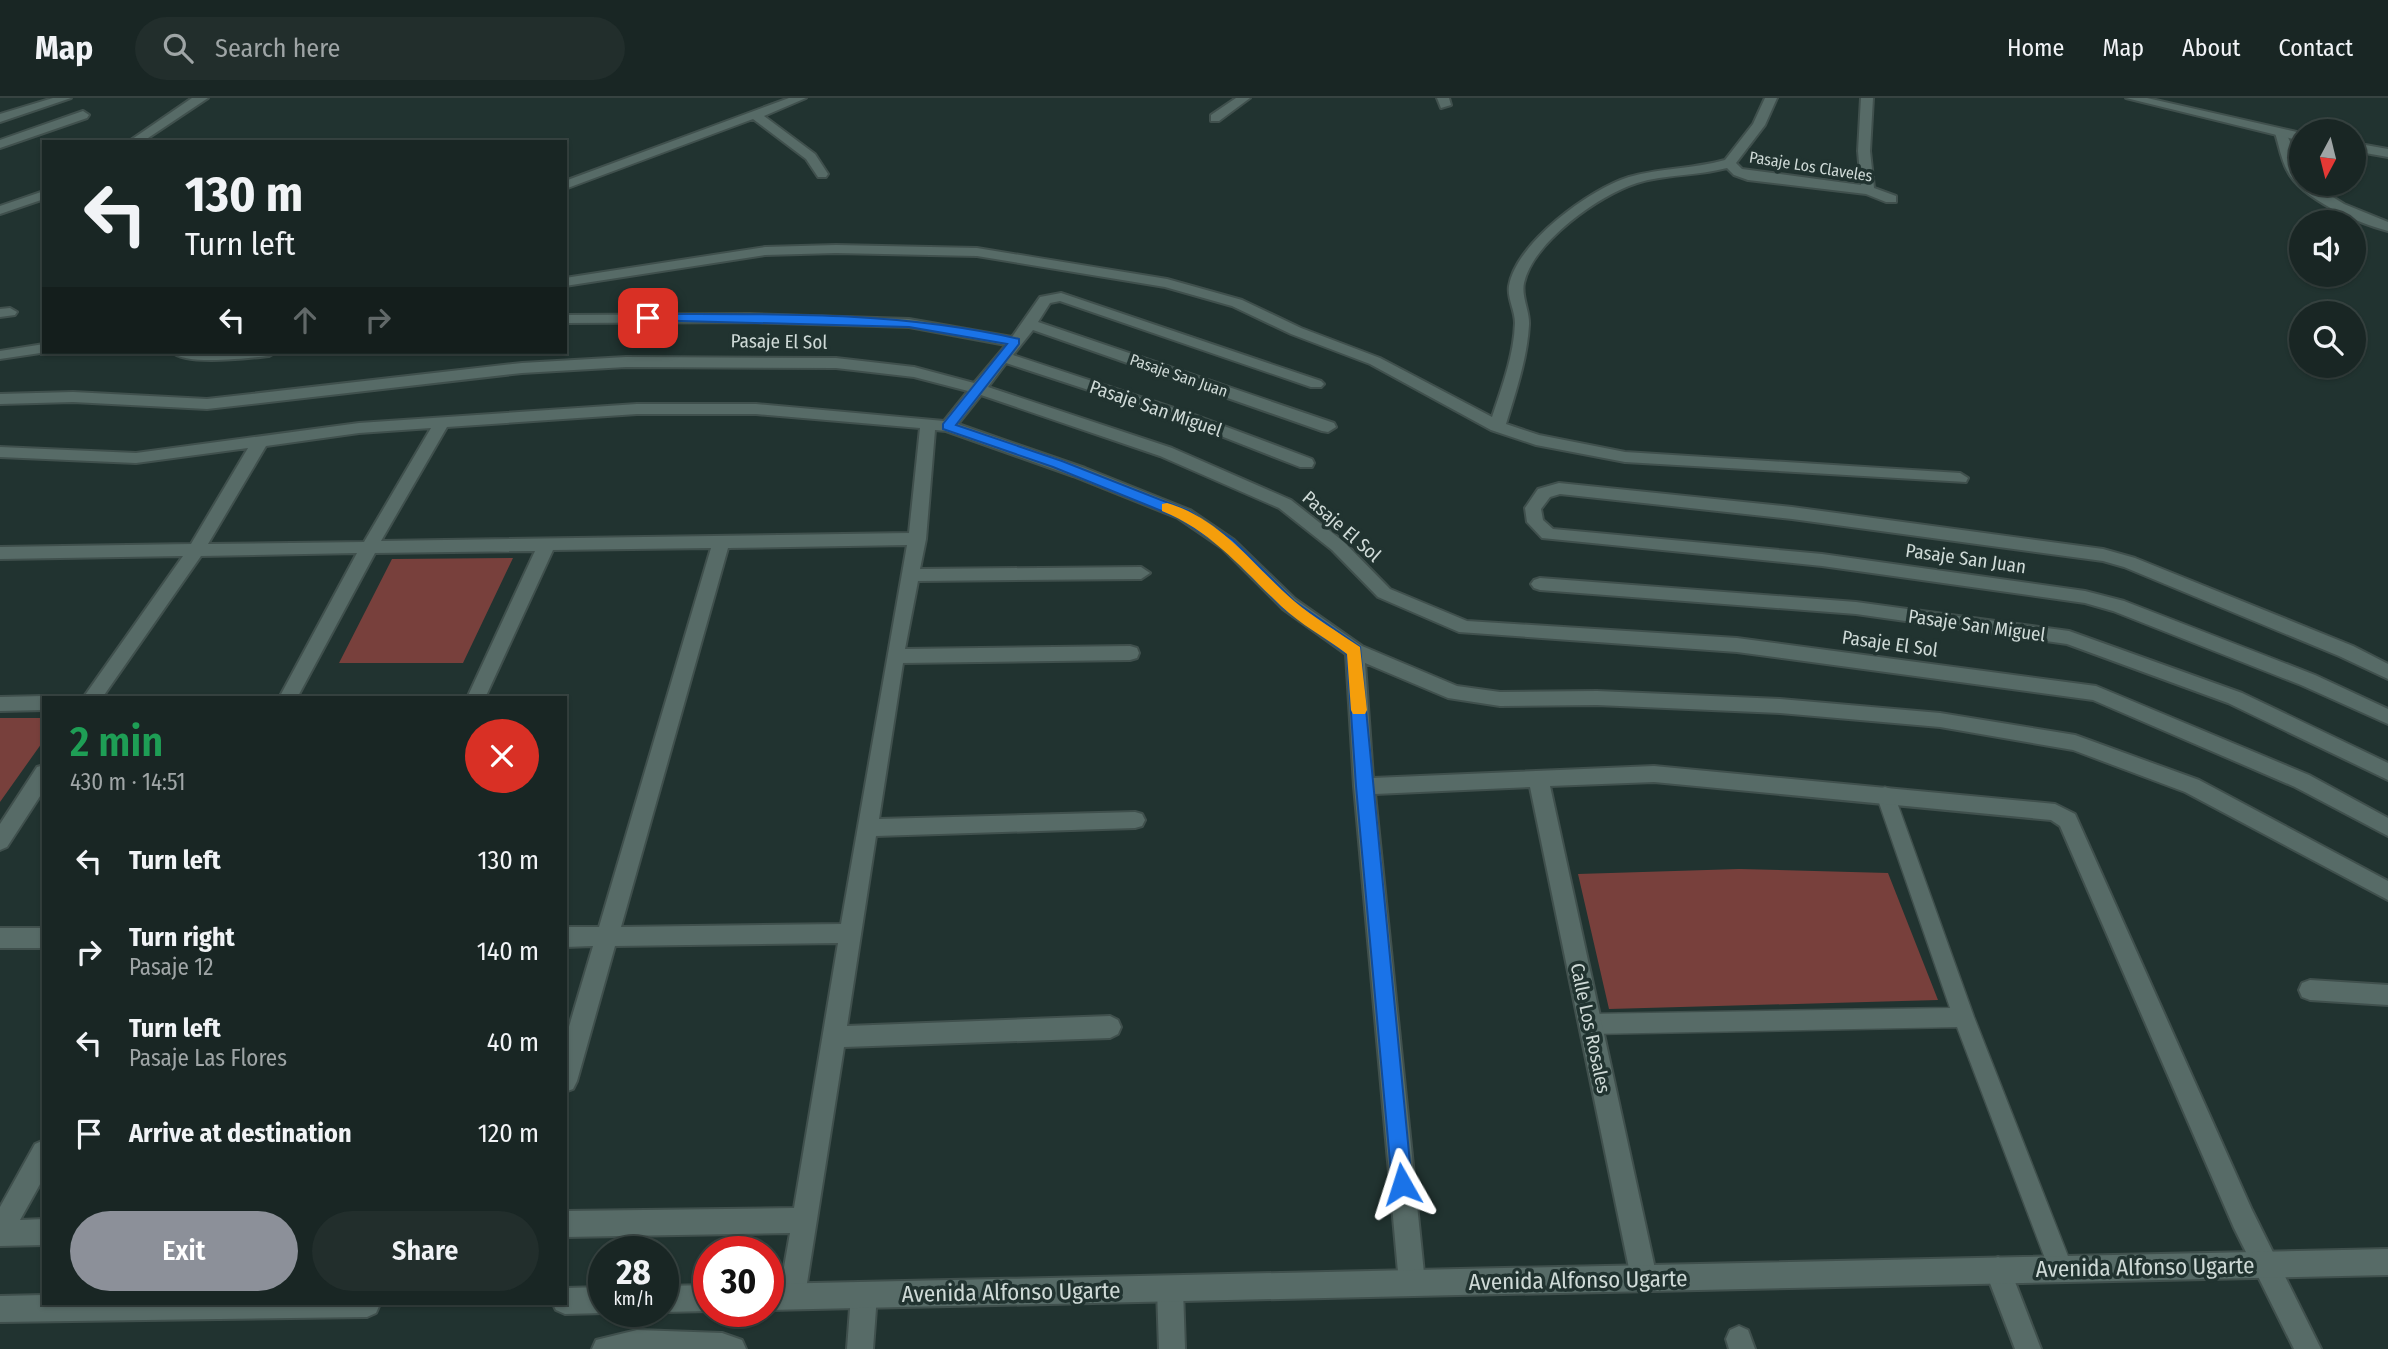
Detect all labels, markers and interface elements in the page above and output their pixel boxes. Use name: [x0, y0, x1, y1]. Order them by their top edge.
search box: [135, 17, 625, 80]
text: Map: [35, 28, 93, 68]
icon: search: [159, 29, 197, 67]
text: Search here: [215, 33, 340, 64]
text: Home: [2007, 34, 2064, 62]
text: Map: [2102, 34, 2144, 62]
text: About: [2182, 34, 2240, 62]
text: Contact: [2278, 34, 2353, 62]
north arrow: [2289, 119, 2366, 196]
map controls: [2289, 119, 2366, 378]
street label: Pasaje Los Claveles: [1748, 147, 1874, 186]
text: 130 m: [185, 165, 303, 224]
icon: left: [70, 168, 161, 259]
button: sound: [2289, 210, 2366, 287]
text: Turn left: [185, 225, 295, 263]
pin: [618, 288, 678, 348]
icon: arrive: [629, 299, 667, 337]
icon: left: [213, 301, 251, 339]
icon: ahead: [286, 301, 324, 339]
icon: right: [359, 301, 397, 339]
button: search: [2289, 301, 2366, 378]
street label: Pasaje El Sol: [731, 329, 827, 354]
street label: Pasaje San Juan: [1127, 350, 1230, 401]
street label: Pasaje San Miguel: [1087, 375, 1225, 442]
street label: Pasaje El Sol: [1298, 486, 1386, 567]
street label: Pasaje San Juan: [1904, 539, 2028, 578]
street label: Pasaje San Miguel: [1907, 604, 2047, 647]
street label: Pasaje El Sol: [1841, 625, 1939, 662]
text: 2 min: [70, 717, 163, 767]
button: close: [465, 719, 539, 793]
text: 430 m · 14:51: [70, 768, 185, 796]
icon: left: [70, 842, 108, 880]
text: Turn left: [129, 845, 221, 876]
text: 130 m: [477, 845, 539, 876]
text: Turn right: [129, 922, 235, 953]
icon: right: [70, 933, 108, 971]
text: 140 m: [477, 936, 539, 967]
text: Pasaje 12: [129, 953, 213, 981]
street label: Calle Los Rosales: [1565, 961, 1616, 1095]
text: Turn left: [129, 1013, 221, 1044]
icon: left: [70, 1024, 108, 1062]
text: 40 m: [487, 1027, 539, 1058]
text: Pasaje Las Flores: [129, 1044, 287, 1072]
icon: arrive: [70, 1115, 108, 1153]
text: Arrive at destination: [129, 1118, 352, 1149]
text: 120 m: [478, 1118, 539, 1149]
position arrow: [1365, 1147, 1439, 1221]
button: Exit: [70, 1211, 298, 1291]
button: Share: [312, 1211, 539, 1291]
speed limit sign: 30: [693, 1236, 784, 1327]
text: 28: [616, 1251, 651, 1293]
street label: Avenida Alfonso Ugarte: [2035, 1251, 2255, 1283]
street label: Avenida Alfonso Ugarte: [1468, 1264, 1688, 1296]
street label: Avenida Alfonso Ugarte: [901, 1276, 1121, 1308]
text: km/h: [613, 1288, 654, 1310]

